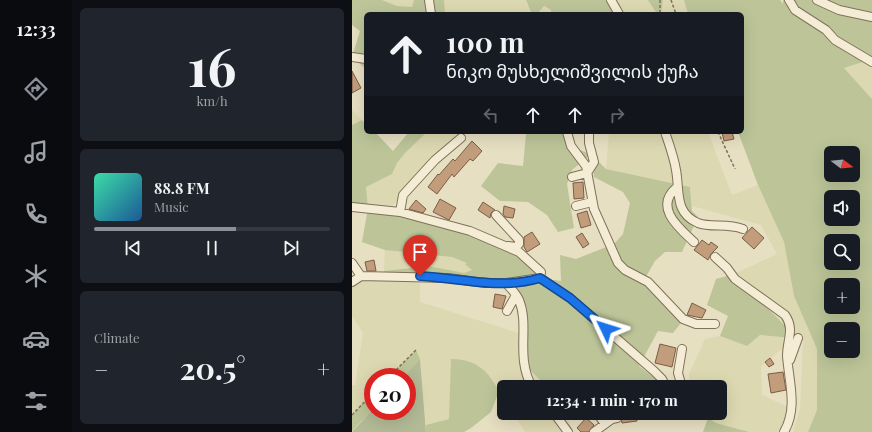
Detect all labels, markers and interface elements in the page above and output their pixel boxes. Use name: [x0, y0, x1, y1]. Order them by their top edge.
text: 12:33: [16, 17, 56, 41]
text: 100 m: [446, 23, 525, 60]
icon: ahead: [380, 28, 432, 80]
text: 16: [187, 31, 237, 100]
text: ნიკო მუსხელიშვილის ქუჩა: [446, 59, 699, 83]
icon: directions: [22, 75, 50, 103]
text: km/h: [196, 92, 228, 109]
icon: left: [480, 104, 502, 126]
icon: ahead: [522, 104, 544, 126]
icon: ahead: [564, 104, 586, 126]
icon: right: [606, 104, 628, 126]
icon: music: [22, 138, 50, 166]
north arrow: [824, 146, 860, 182]
map controls: [824, 146, 860, 358]
text: 88.8 FM: [154, 178, 210, 198]
button: sound: [824, 190, 860, 226]
text: Music: [154, 198, 189, 215]
icon: phone: [22, 200, 50, 228]
button: search: [824, 234, 860, 270]
pin: [403, 235, 437, 276]
icon: previous: [122, 237, 144, 259]
icon: pause: [201, 237, 223, 259]
icon: next: [280, 237, 302, 259]
icon: arrive: [409, 241, 431, 263]
icon: climate: [22, 262, 50, 290]
button: +: [824, 278, 860, 314]
position arrow: [585, 308, 627, 350]
button: −: [824, 322, 860, 358]
icon: car: [22, 325, 50, 353]
text: Climate: [94, 329, 140, 346]
text: 20.5°: [180, 348, 246, 388]
text: −: [94, 354, 108, 384]
text: +: [317, 354, 330, 384]
speed limit sign: 20: [364, 368, 416, 420]
icon: filters: [22, 387, 50, 415]
text: 12:34 · 1 min · 170 m: [546, 390, 678, 410]

